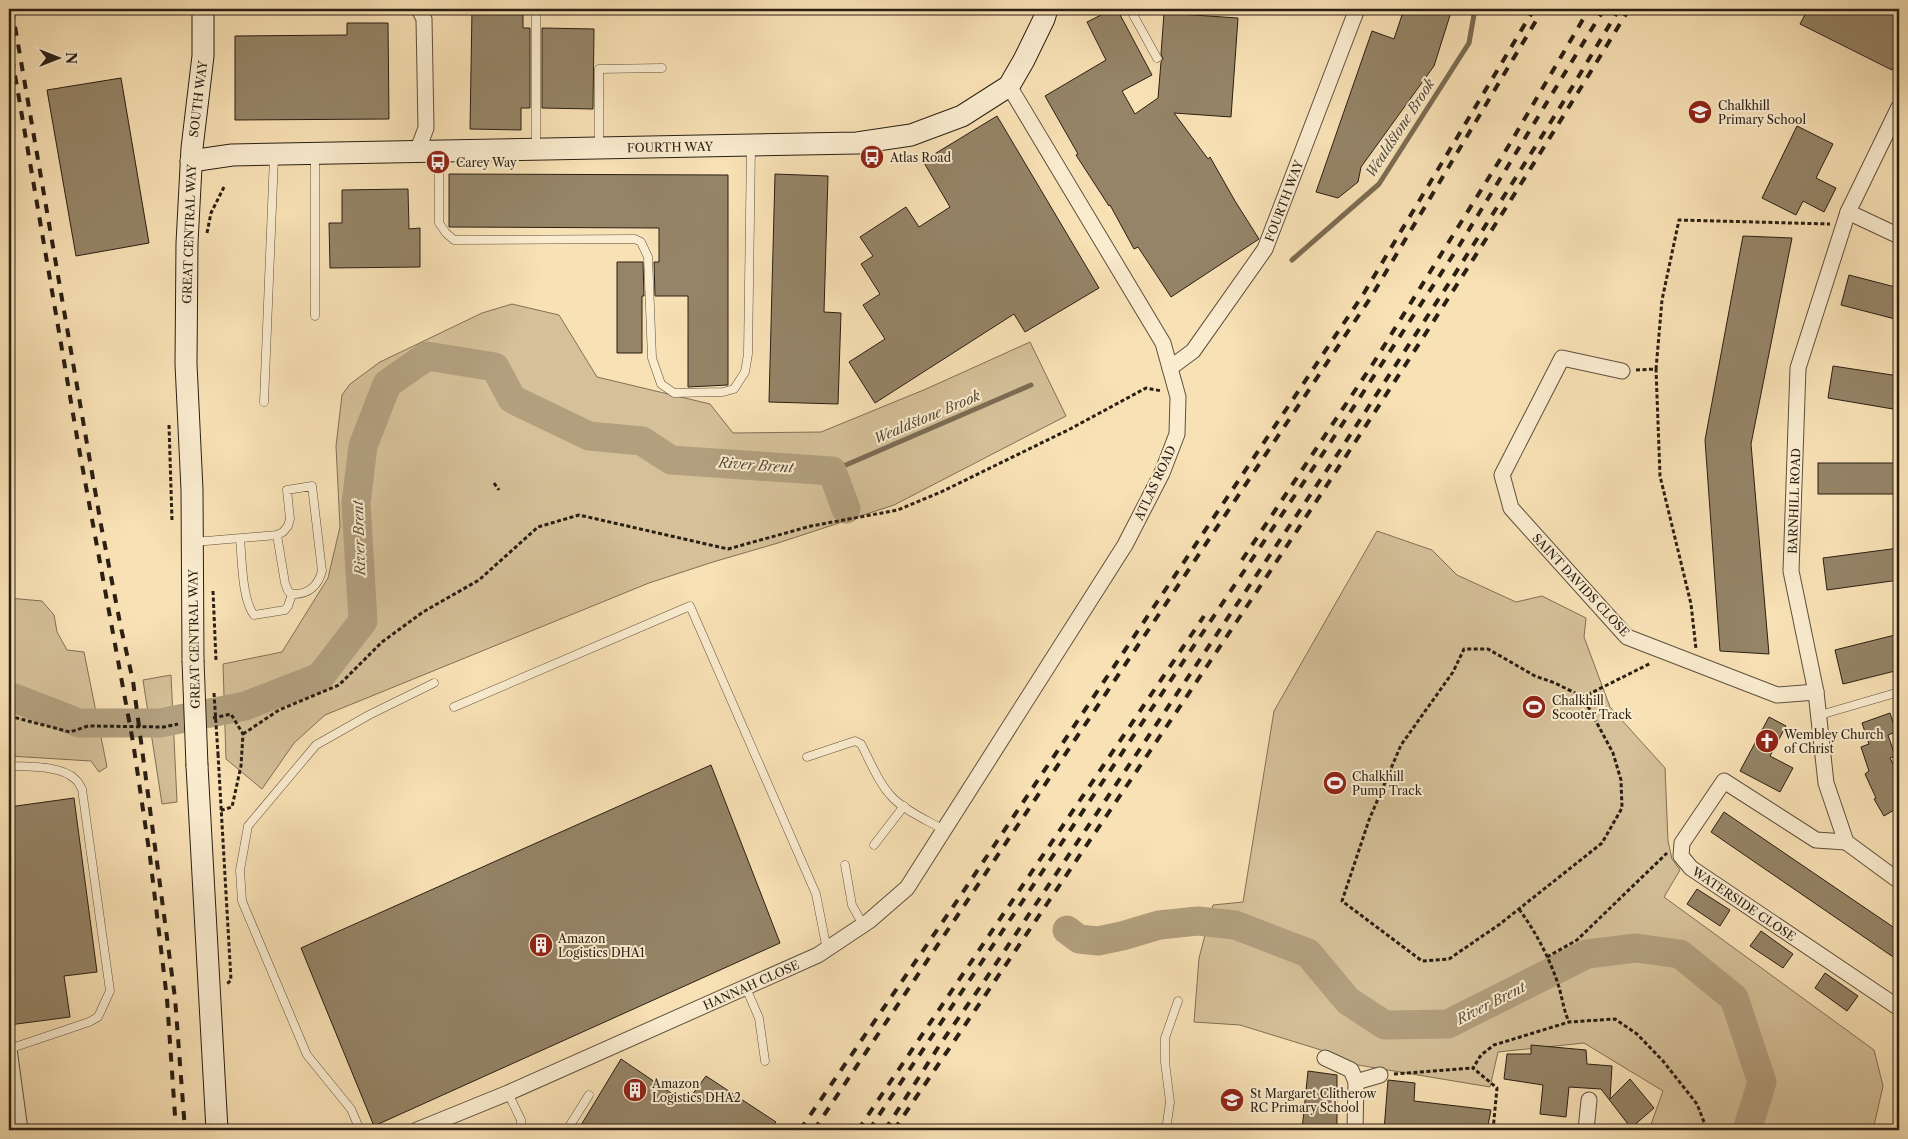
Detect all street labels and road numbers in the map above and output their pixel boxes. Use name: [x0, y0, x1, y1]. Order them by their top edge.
street label: SOUTH WAY: [186, 59, 210, 138]
street label: FOURTH WAY: [627, 139, 714, 155]
street label: FOURTH WAY: [1262, 158, 1307, 244]
street label: GREAT CENTRAL WAY: [179, 163, 199, 304]
street label: ATLAS ROAD: [1131, 443, 1179, 524]
street label: BARNHILL ROAD: [1785, 448, 1803, 554]
street label: SAINT DAVIDS CLOSE: [1529, 530, 1633, 640]
street label: GREAT CENTRAL WAY: [185, 569, 203, 709]
street label: WATERSIDE CLOSE: [1689, 863, 1799, 944]
street label: HANNAH CLOSE: [701, 957, 801, 1013]

